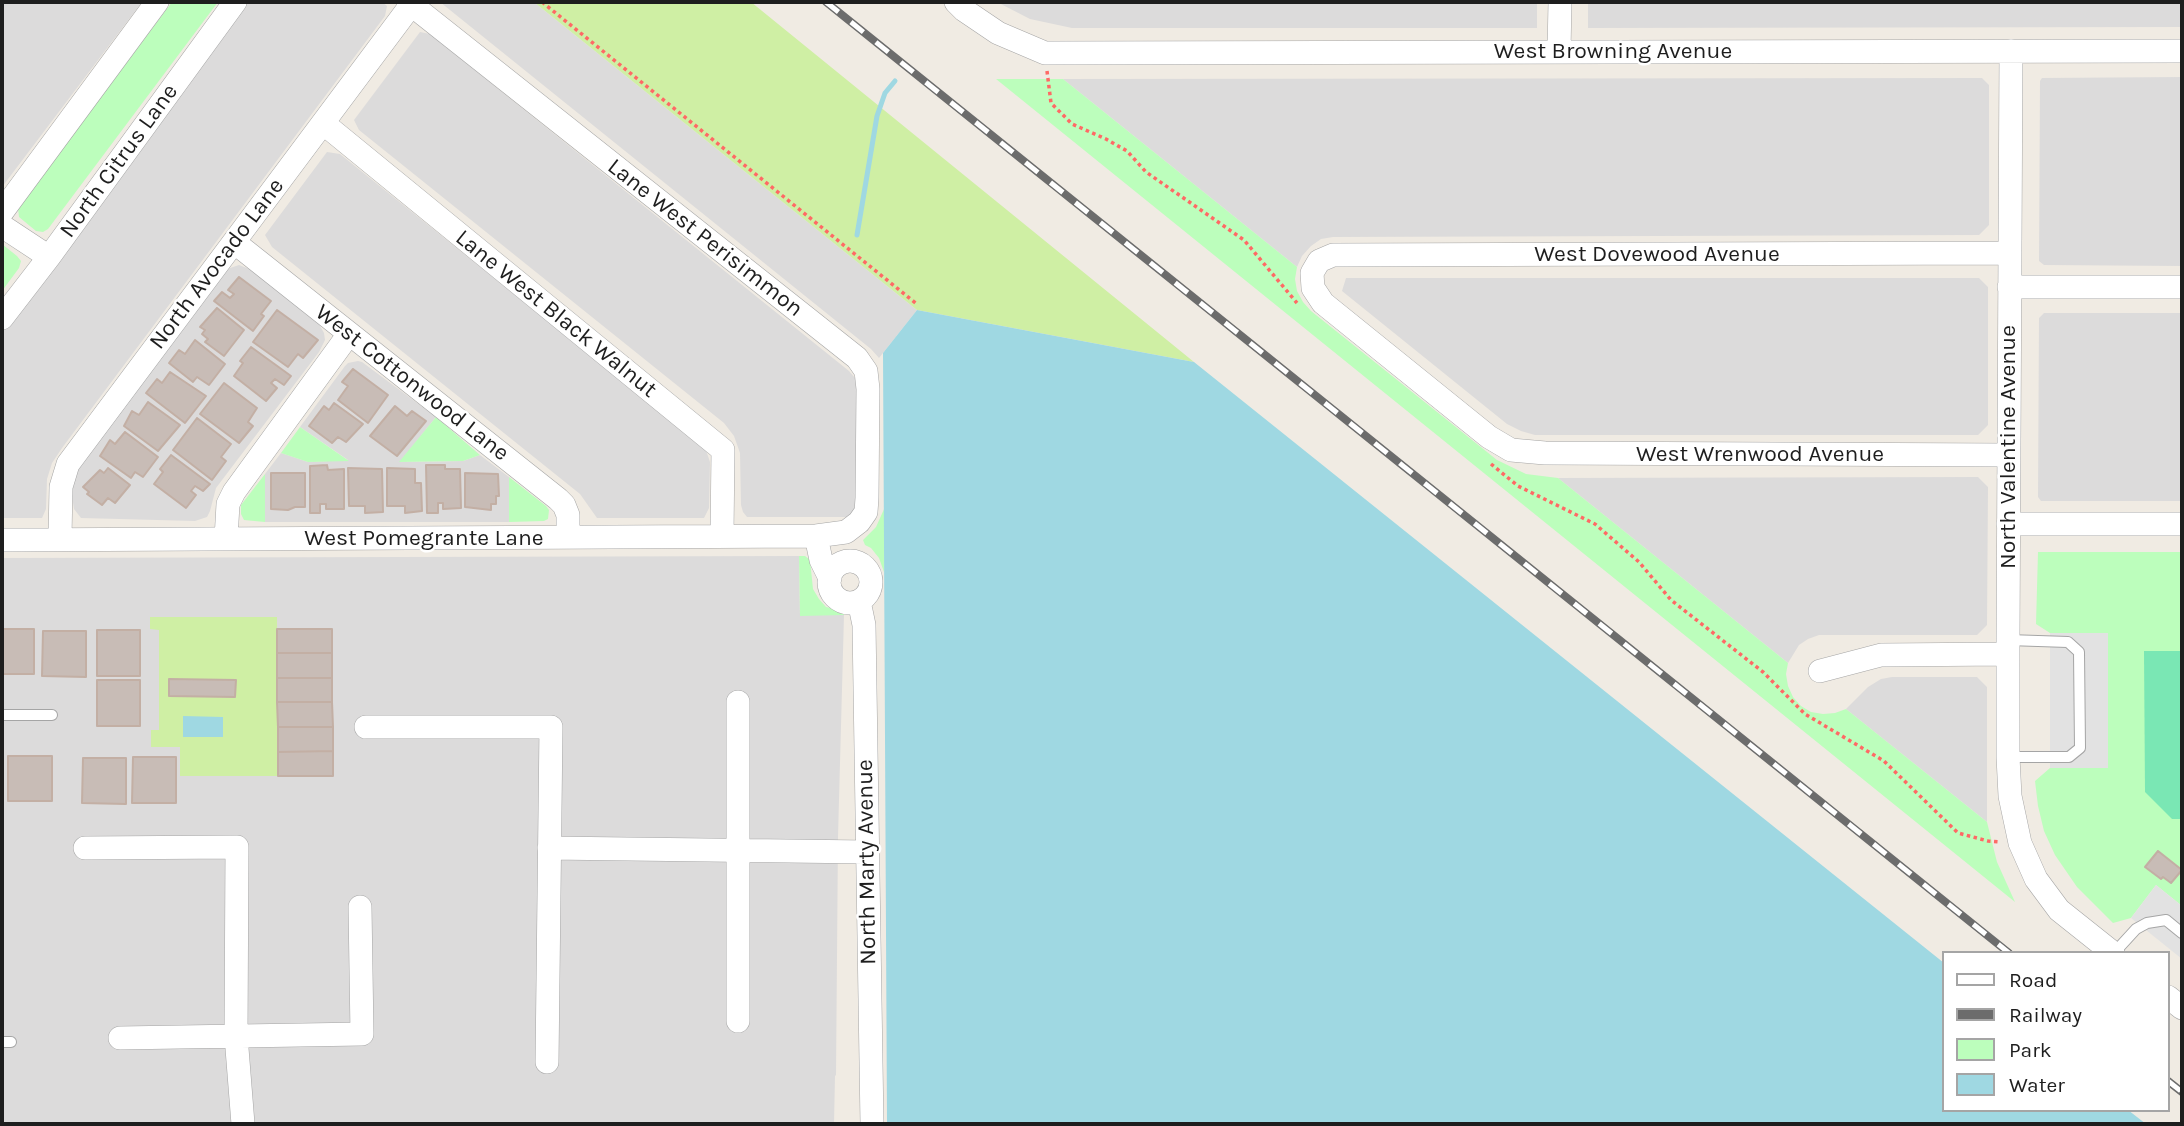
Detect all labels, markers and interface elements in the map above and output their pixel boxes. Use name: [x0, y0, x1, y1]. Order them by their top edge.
street label: West Browning Avenue: [1494, 37, 1732, 65]
street label: North Citrus Lane: [54, 79, 184, 243]
street label: Lane West Perisimmon: [602, 153, 808, 323]
street label: North Avocado Lane: [144, 173, 290, 355]
street label: Lane West Black Walnut: [450, 224, 662, 404]
street label: West Dovewood Avenue: [1534, 240, 1780, 268]
street label: West Cottonwood Lane: [310, 299, 514, 467]
street label: North Valentine Avenue: [1994, 325, 2022, 569]
street label: West Wrenwood Avenue: [1636, 440, 1884, 468]
street label: West Pomegrante Lane: [304, 524, 544, 552]
street label: North Marty Avenue: [851, 759, 883, 965]
legend: [1942, 951, 2170, 1112]
text: Road: [2009, 968, 2057, 992]
text: Railway: [2009, 1003, 2082, 1027]
text: Park: [2009, 1038, 2052, 1062]
text: Water: [2009, 1073, 2065, 1097]

